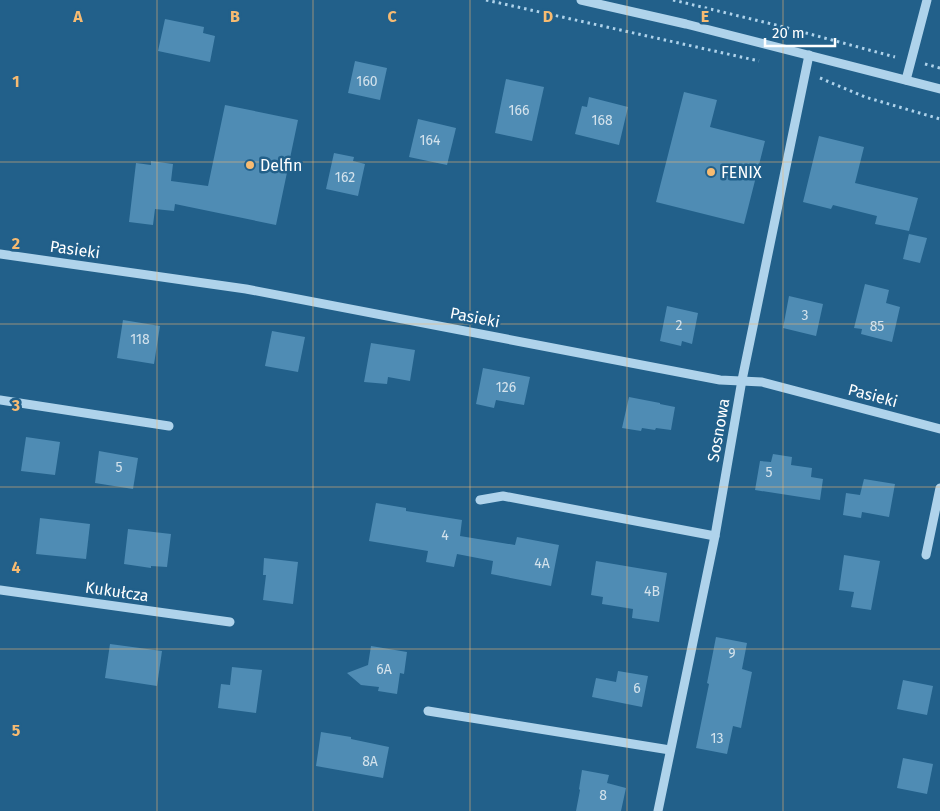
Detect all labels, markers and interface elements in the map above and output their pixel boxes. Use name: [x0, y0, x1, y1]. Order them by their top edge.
text: A: [72, 7, 83, 26]
text: B: [230, 7, 240, 26]
text: C: [387, 7, 397, 26]
text: D: [543, 7, 553, 26]
text: E: [701, 7, 709, 26]
scale bar: [765, 15, 835, 47]
text: 20 m: [772, 24, 805, 42]
text: 1: [12, 72, 20, 91]
house number: 160: [356, 73, 378, 90]
house number: 166: [509, 102, 530, 119]
house number: 168: [591, 112, 613, 129]
house number: 164: [420, 132, 441, 149]
place label: Delfin: [260, 156, 302, 175]
marker: Delfin: [244, 159, 256, 171]
place label: FENIX: [721, 163, 762, 182]
marker: FENIX: [705, 166, 717, 178]
house number: 162: [335, 169, 355, 186]
text: 2: [12, 234, 20, 253]
street label: Pasieki: [49, 237, 101, 262]
street label: Pasieki: [448, 303, 501, 332]
house number: 3: [802, 307, 809, 324]
house number: 2: [676, 317, 683, 334]
house number: 85: [870, 318, 884, 335]
house number: 118: [130, 331, 150, 348]
house number: 126: [496, 379, 516, 396]
street label: Pasieki: [846, 380, 900, 411]
text: 3: [11, 396, 20, 415]
street label: Sosnowa: [704, 397, 733, 463]
house number: 5: [115, 459, 123, 476]
house number: 5: [765, 464, 773, 481]
house number: 4: [441, 527, 449, 544]
house number: 4A: [534, 555, 550, 572]
text: 4: [11, 558, 21, 577]
street label: Kukułcza: [84, 578, 150, 605]
house number: 4B: [644, 583, 660, 600]
house number: 9: [728, 645, 736, 662]
house number: 6A: [376, 661, 392, 678]
house number: 6: [633, 680, 641, 697]
text: 5: [12, 721, 21, 740]
house number: 13: [710, 730, 724, 747]
house number: 8A: [362, 753, 378, 770]
house number: 8: [599, 787, 607, 804]

